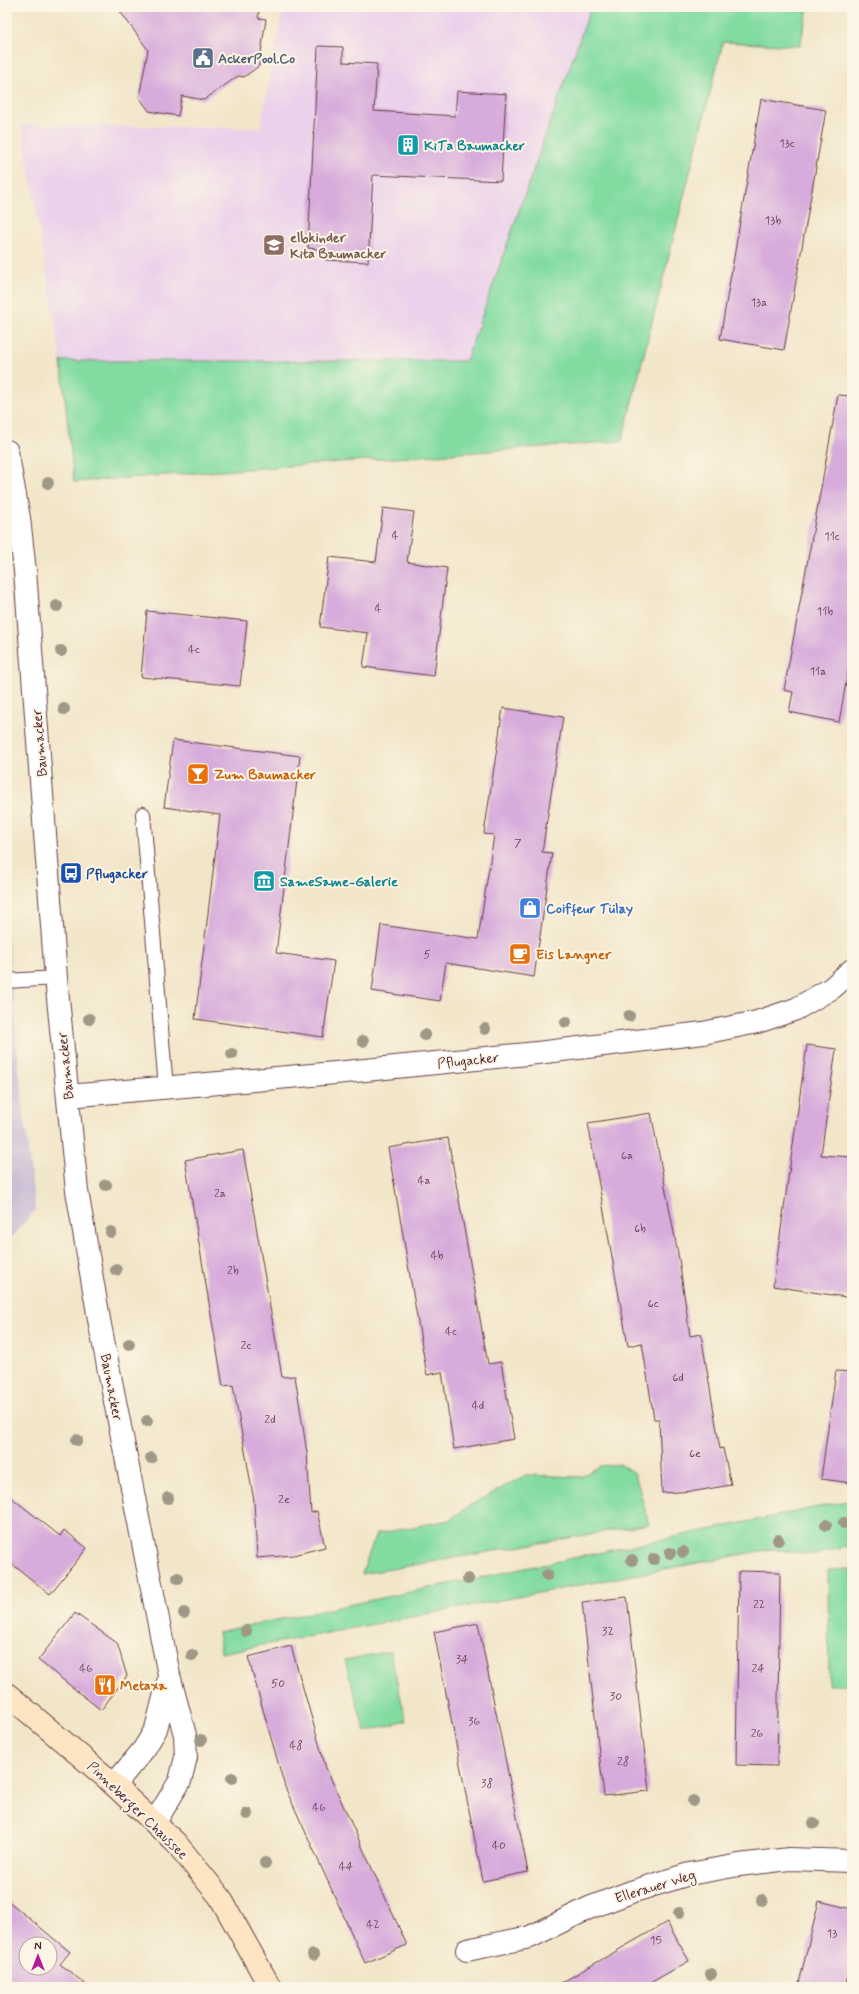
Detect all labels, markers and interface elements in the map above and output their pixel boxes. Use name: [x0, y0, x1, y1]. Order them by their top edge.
public building icon: AckerPool.Co: [190, 45, 216, 71]
place label: AckerPool.Co: [218, 50, 295, 68]
building icon: KiTa Baumacker: [395, 132, 421, 158]
house number: 13c: [779, 136, 795, 152]
place label: KiTa Baumacker: [424, 137, 525, 155]
house number: 13b: [765, 213, 781, 229]
place label: elbkinder Kita Baumacker: [290, 229, 387, 263]
school or university icon: elbkinder Kita Baumacker: [261, 232, 287, 258]
house number: 13a: [751, 295, 767, 311]
house number: 4: [392, 528, 399, 544]
house number: 11c: [824, 529, 840, 545]
house number: 4: [375, 601, 382, 617]
house number: 11b: [817, 604, 833, 620]
house number: 4c: [188, 642, 200, 658]
house number: 11a: [810, 664, 826, 680]
street label: Baumacker: [28, 708, 52, 777]
bar icon: Zum Baumacker: [185, 761, 211, 787]
place label: Zum Baumacker: [214, 766, 316, 784]
house number: 7: [514, 836, 522, 852]
bus stop icon: Pflugacker: [58, 860, 84, 886]
place label: Pflugacker: [86, 865, 148, 884]
museum icon: SameSame-Galerie: [251, 868, 277, 894]
place label: SameSame-Galerie: [280, 873, 398, 891]
shop icon: Coiffeur Tülay: [517, 895, 543, 921]
place label: Coiffeur Tülay: [546, 900, 633, 918]
cafe icon: Eis Langner: [507, 941, 533, 967]
place label: Eis Langner: [536, 946, 612, 965]
house number: 5: [423, 947, 431, 963]
street label: Baumacker: [53, 1031, 78, 1100]
street label: Pflugacker: [436, 1049, 500, 1073]
house number: 6a: [621, 1148, 633, 1164]
house number: 4a: [417, 1173, 431, 1189]
house number: 2a: [214, 1186, 226, 1202]
house number: 6b: [634, 1221, 646, 1237]
house number: 4b: [431, 1248, 444, 1264]
house number: 2b: [227, 1263, 239, 1279]
house number: 6c: [647, 1296, 659, 1312]
house number: 4c: [445, 1324, 457, 1340]
house number: 2c: [241, 1338, 251, 1354]
street label: Baumacker: [96, 1352, 126, 1422]
house number: 6d: [672, 1370, 684, 1386]
house number: 4d: [472, 1398, 484, 1414]
house number: 2d: [264, 1412, 276, 1428]
house number: 6e: [689, 1446, 701, 1462]
house number: 2e: [278, 1492, 290, 1508]
house number: 22: [753, 1597, 765, 1613]
house number: 32: [602, 1624, 614, 1640]
house number: 34: [456, 1652, 468, 1668]
house number: 46: [79, 1661, 93, 1677]
house number: 24: [751, 1661, 765, 1677]
restaurant icon: Metaxa: [92, 1672, 118, 1698]
house number: 50: [271, 1676, 285, 1692]
place label: Metaxa: [120, 1677, 167, 1695]
house number: 30: [610, 1689, 622, 1705]
house number: 36: [468, 1714, 480, 1730]
house number: 26: [751, 1726, 764, 1742]
house number: 48: [289, 1738, 303, 1754]
house number: 28: [617, 1754, 629, 1770]
street label: Pinneberger Chaussee: [82, 1758, 192, 1865]
house number: 38: [481, 1776, 493, 1792]
house number: 46: [312, 1800, 326, 1816]
house number: 40: [492, 1838, 506, 1854]
house number: 44: [339, 1859, 353, 1875]
street label: Ellerauer Weg: [613, 1866, 698, 1909]
house number: 42: [366, 1917, 380, 1933]
house number: 13: [827, 1926, 837, 1942]
house number: 15: [650, 1933, 662, 1949]
north arrow: [18, 1936, 58, 1976]
text: N: [34, 1940, 42, 1954]

